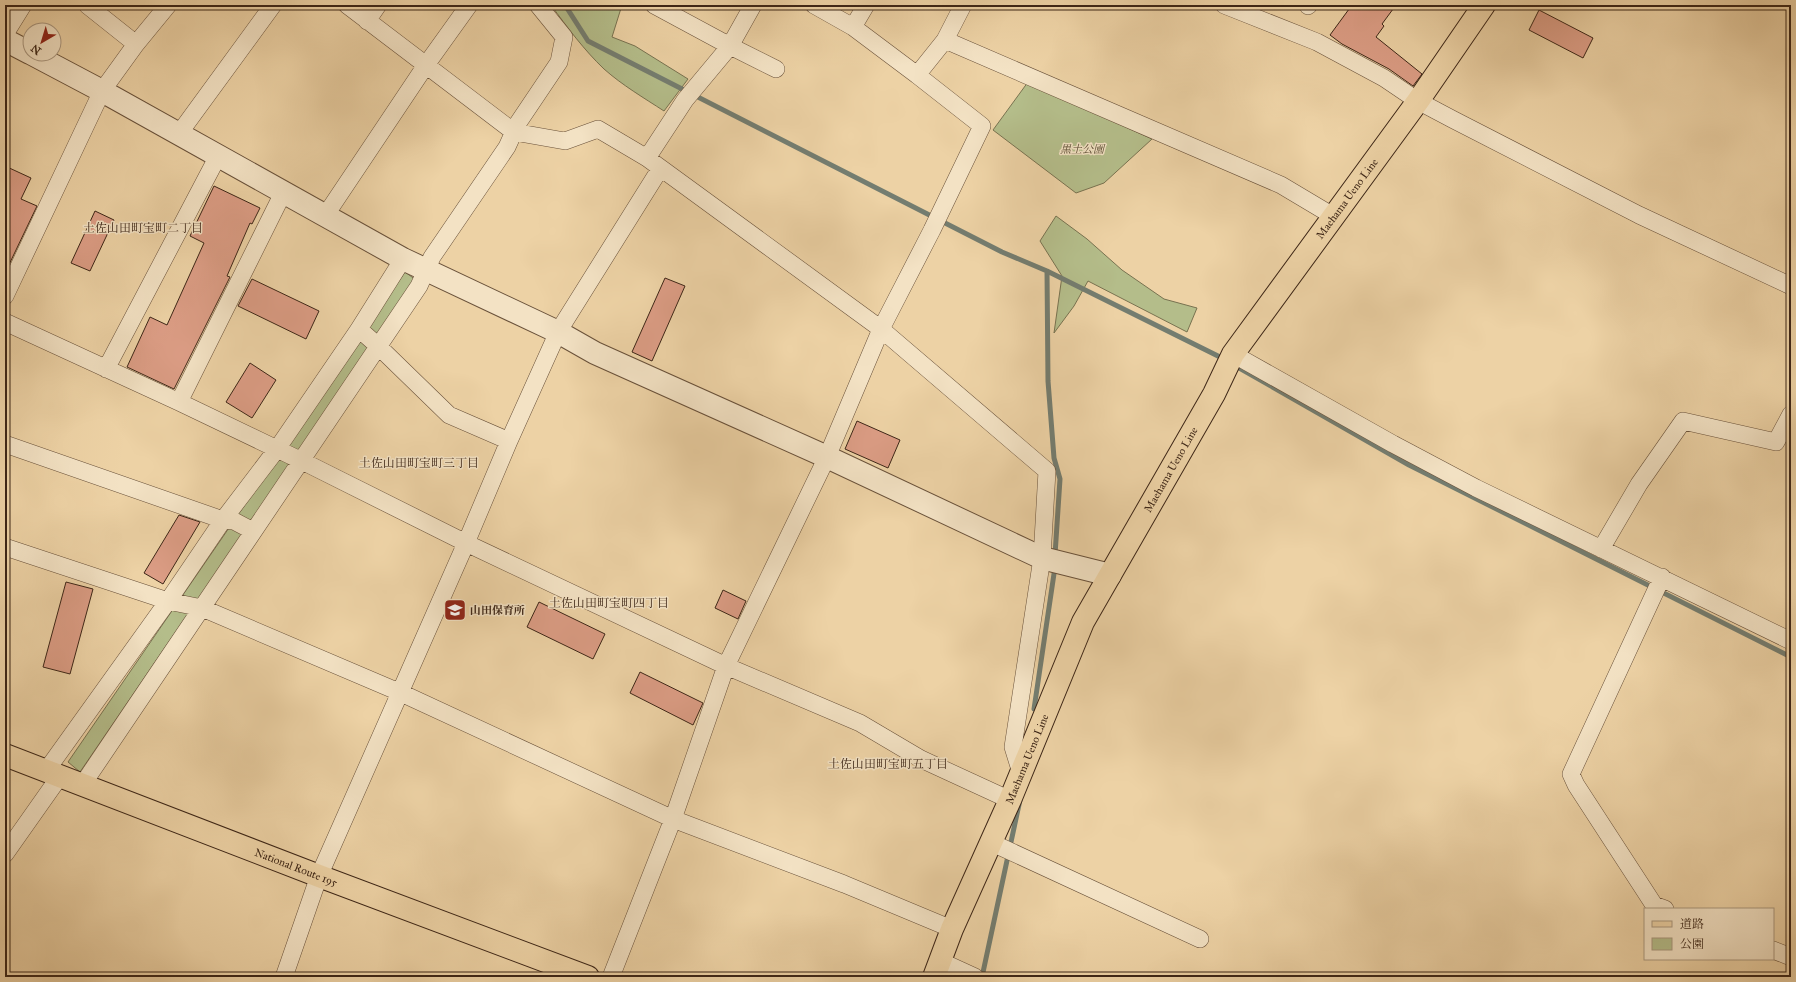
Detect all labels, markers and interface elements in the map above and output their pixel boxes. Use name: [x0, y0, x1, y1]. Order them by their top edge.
north arrow: [22, 22, 62, 62]
text: N: [28, 41, 44, 57]
park label: 黒土公園: [1060, 143, 1106, 156]
street label: Maehama Ueno Line: [1313, 155, 1381, 241]
district label: 土佐山田町宝町二丁目: [83, 221, 203, 235]
street label: Maehama Ueno Line: [1141, 424, 1200, 514]
district label: 土佐山田町宝町三丁目: [359, 456, 479, 470]
district label: 土佐山田町宝町四丁目: [549, 596, 669, 610]
school or university icon: 山田保育所: [442, 597, 468, 623]
place label: 山田保育所: [470, 604, 525, 617]
street label: Maehama Ueno Line: [1003, 712, 1051, 806]
district label: 土佐山田町宝町五丁目: [828, 757, 948, 771]
street label: National Route 195: [253, 845, 339, 889]
legend: [1644, 908, 1774, 960]
text: 道路: [1680, 917, 1704, 931]
text: 公園: [1680, 937, 1704, 951]

